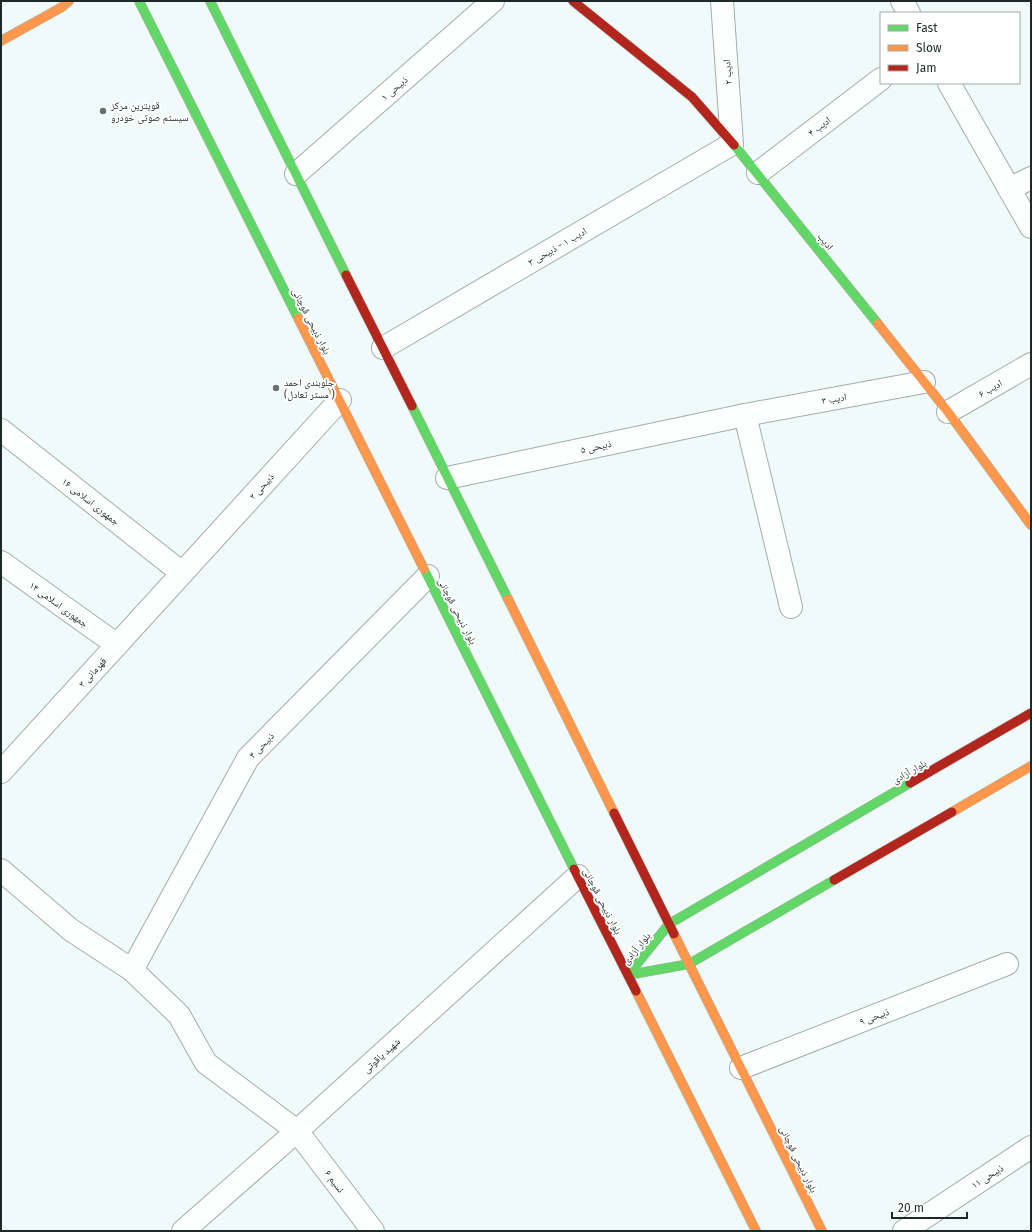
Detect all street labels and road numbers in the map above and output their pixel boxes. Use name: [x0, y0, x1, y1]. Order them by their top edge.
street label: ادیب ۲: [721, 59, 735, 85]
street label: ذبیحی ۱: [379, 74, 410, 104]
street label: ادیب ۴: [806, 114, 833, 139]
street label: ادیب ۱ - ذبیحی ۳: [526, 225, 589, 269]
street label: ادیب: [815, 231, 836, 252]
street label: بلوار ذبیحی قوچانی: [289, 286, 333, 357]
street label: ادیب ۶: [977, 377, 1004, 400]
street label: ادیب ۳: [821, 391, 848, 407]
street label: ذبیحی ۵: [580, 438, 613, 456]
street label: ذبیحی ۲: [247, 471, 277, 502]
street label: جمهوری اسلامی ۱۶: [59, 476, 122, 528]
street label: بلوار ذبیحی قوچانی: [435, 576, 479, 647]
street label: جمهوری اسلامی ۱۴: [27, 579, 91, 631]
street label: قهرمانی ۳: [76, 655, 109, 690]
street label: ذبیحی ۴: [247, 730, 277, 761]
street label: بلوار آزادی: [890, 757, 929, 786]
street label: بلوار ذبیحی قوچانی: [580, 866, 624, 937]
street label: بلوار آزادی: [620, 930, 653, 967]
street label: ذبیحی ۹: [858, 1006, 891, 1028]
street label: شهید یاقوتی: [360, 1035, 403, 1076]
street label: بلوار ذبیحی قوچانی: [777, 1124, 820, 1195]
street label: ذبیحی ۱۱: [969, 1162, 1006, 1192]
street label: نسیم ۶: [321, 1168, 347, 1196]

